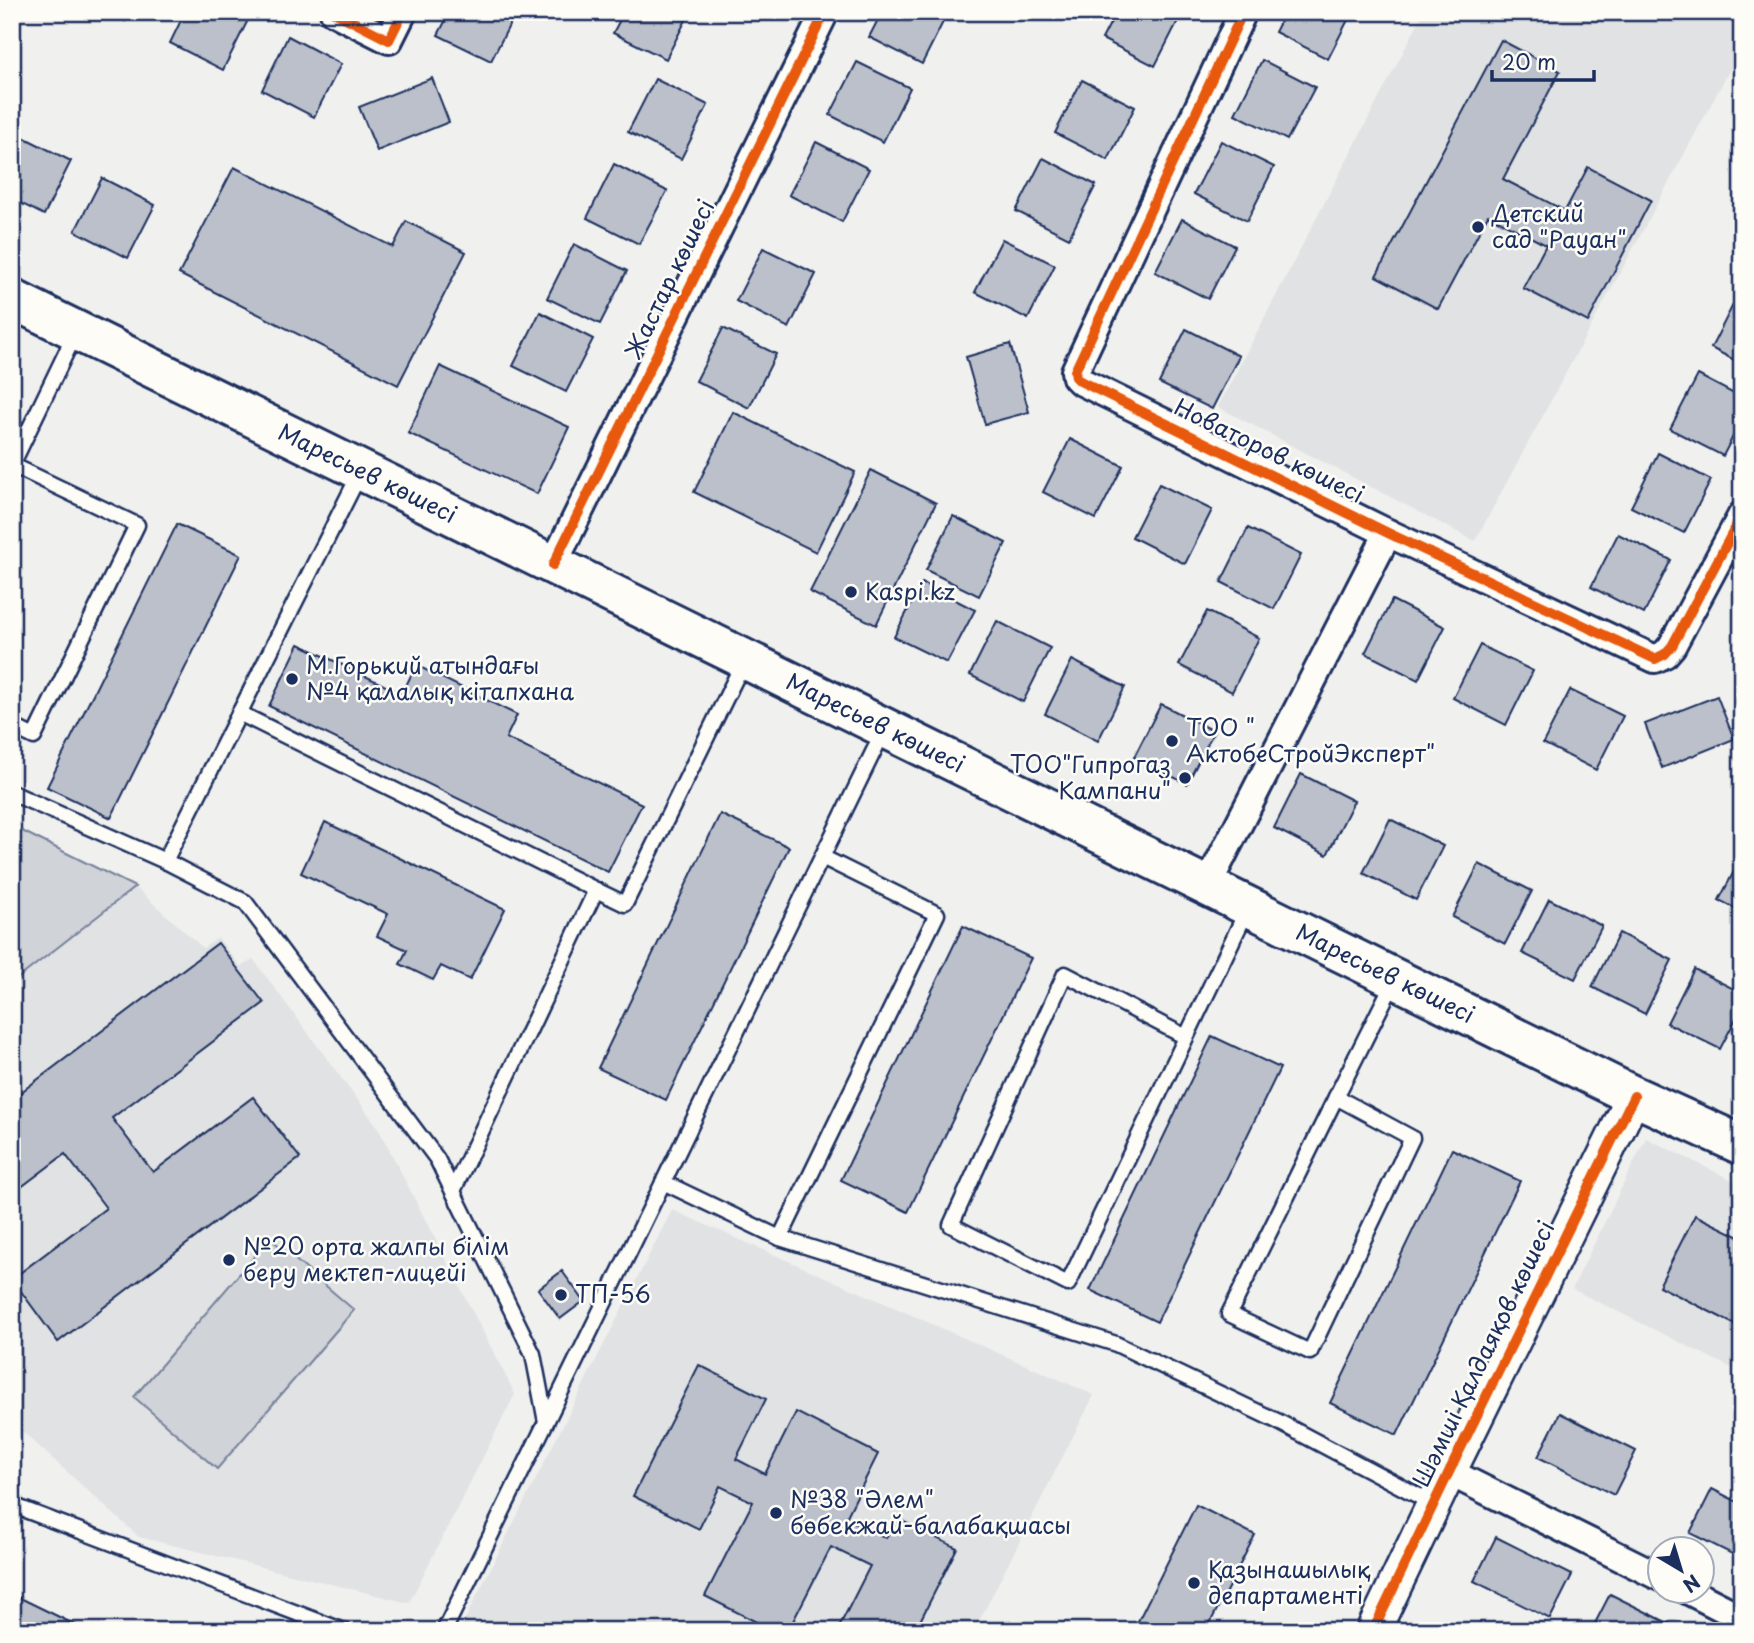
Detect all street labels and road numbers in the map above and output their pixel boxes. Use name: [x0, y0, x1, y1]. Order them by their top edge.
street label: Жастар көшесі: [615, 193, 722, 365]
street label: Новаторов көшесі: [1169, 388, 1371, 511]
street label: Маресьев көшесі: [273, 414, 463, 531]
street label: Маресьев көшесі: [781, 663, 971, 781]
street label: Маресьев көшесі: [1290, 914, 1481, 1031]
street label: Шәмші Қалдаяқов көшесі: [1403, 1214, 1562, 1492]

